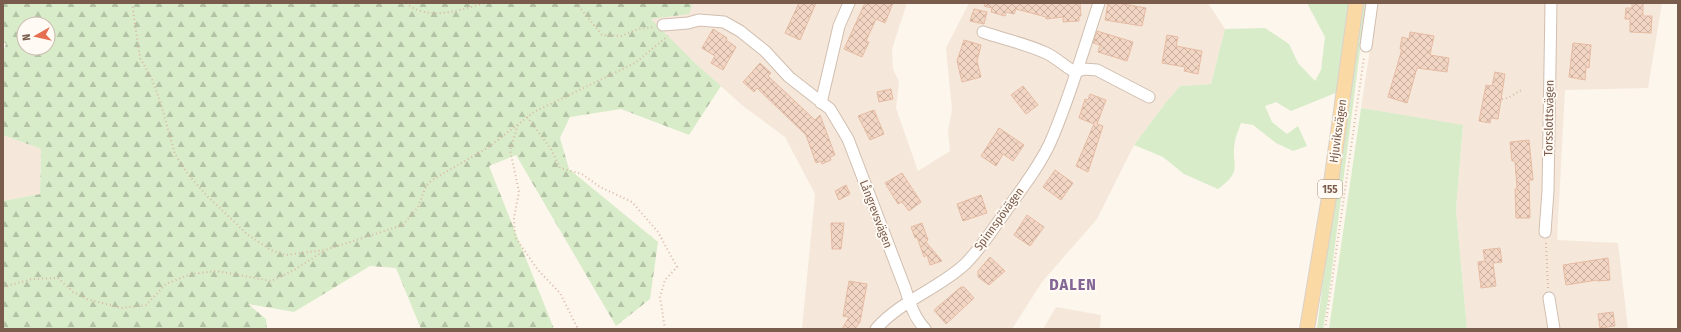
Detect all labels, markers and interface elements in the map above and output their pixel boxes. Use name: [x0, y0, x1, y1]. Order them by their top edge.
north arrow: [16, 16, 56, 56]
text: N: [20, 33, 33, 41]
street label: Torsslottsvägen: [1541, 80, 1557, 156]
street label: Hjuviksvägen: [1327, 98, 1349, 164]
street label: Långrevsvägen: [857, 178, 895, 250]
road number: 155: [1318, 180, 1342, 198]
street label: Spinnspövägen: [971, 185, 1027, 253]
district label: DALEN: [1049, 275, 1097, 294]

